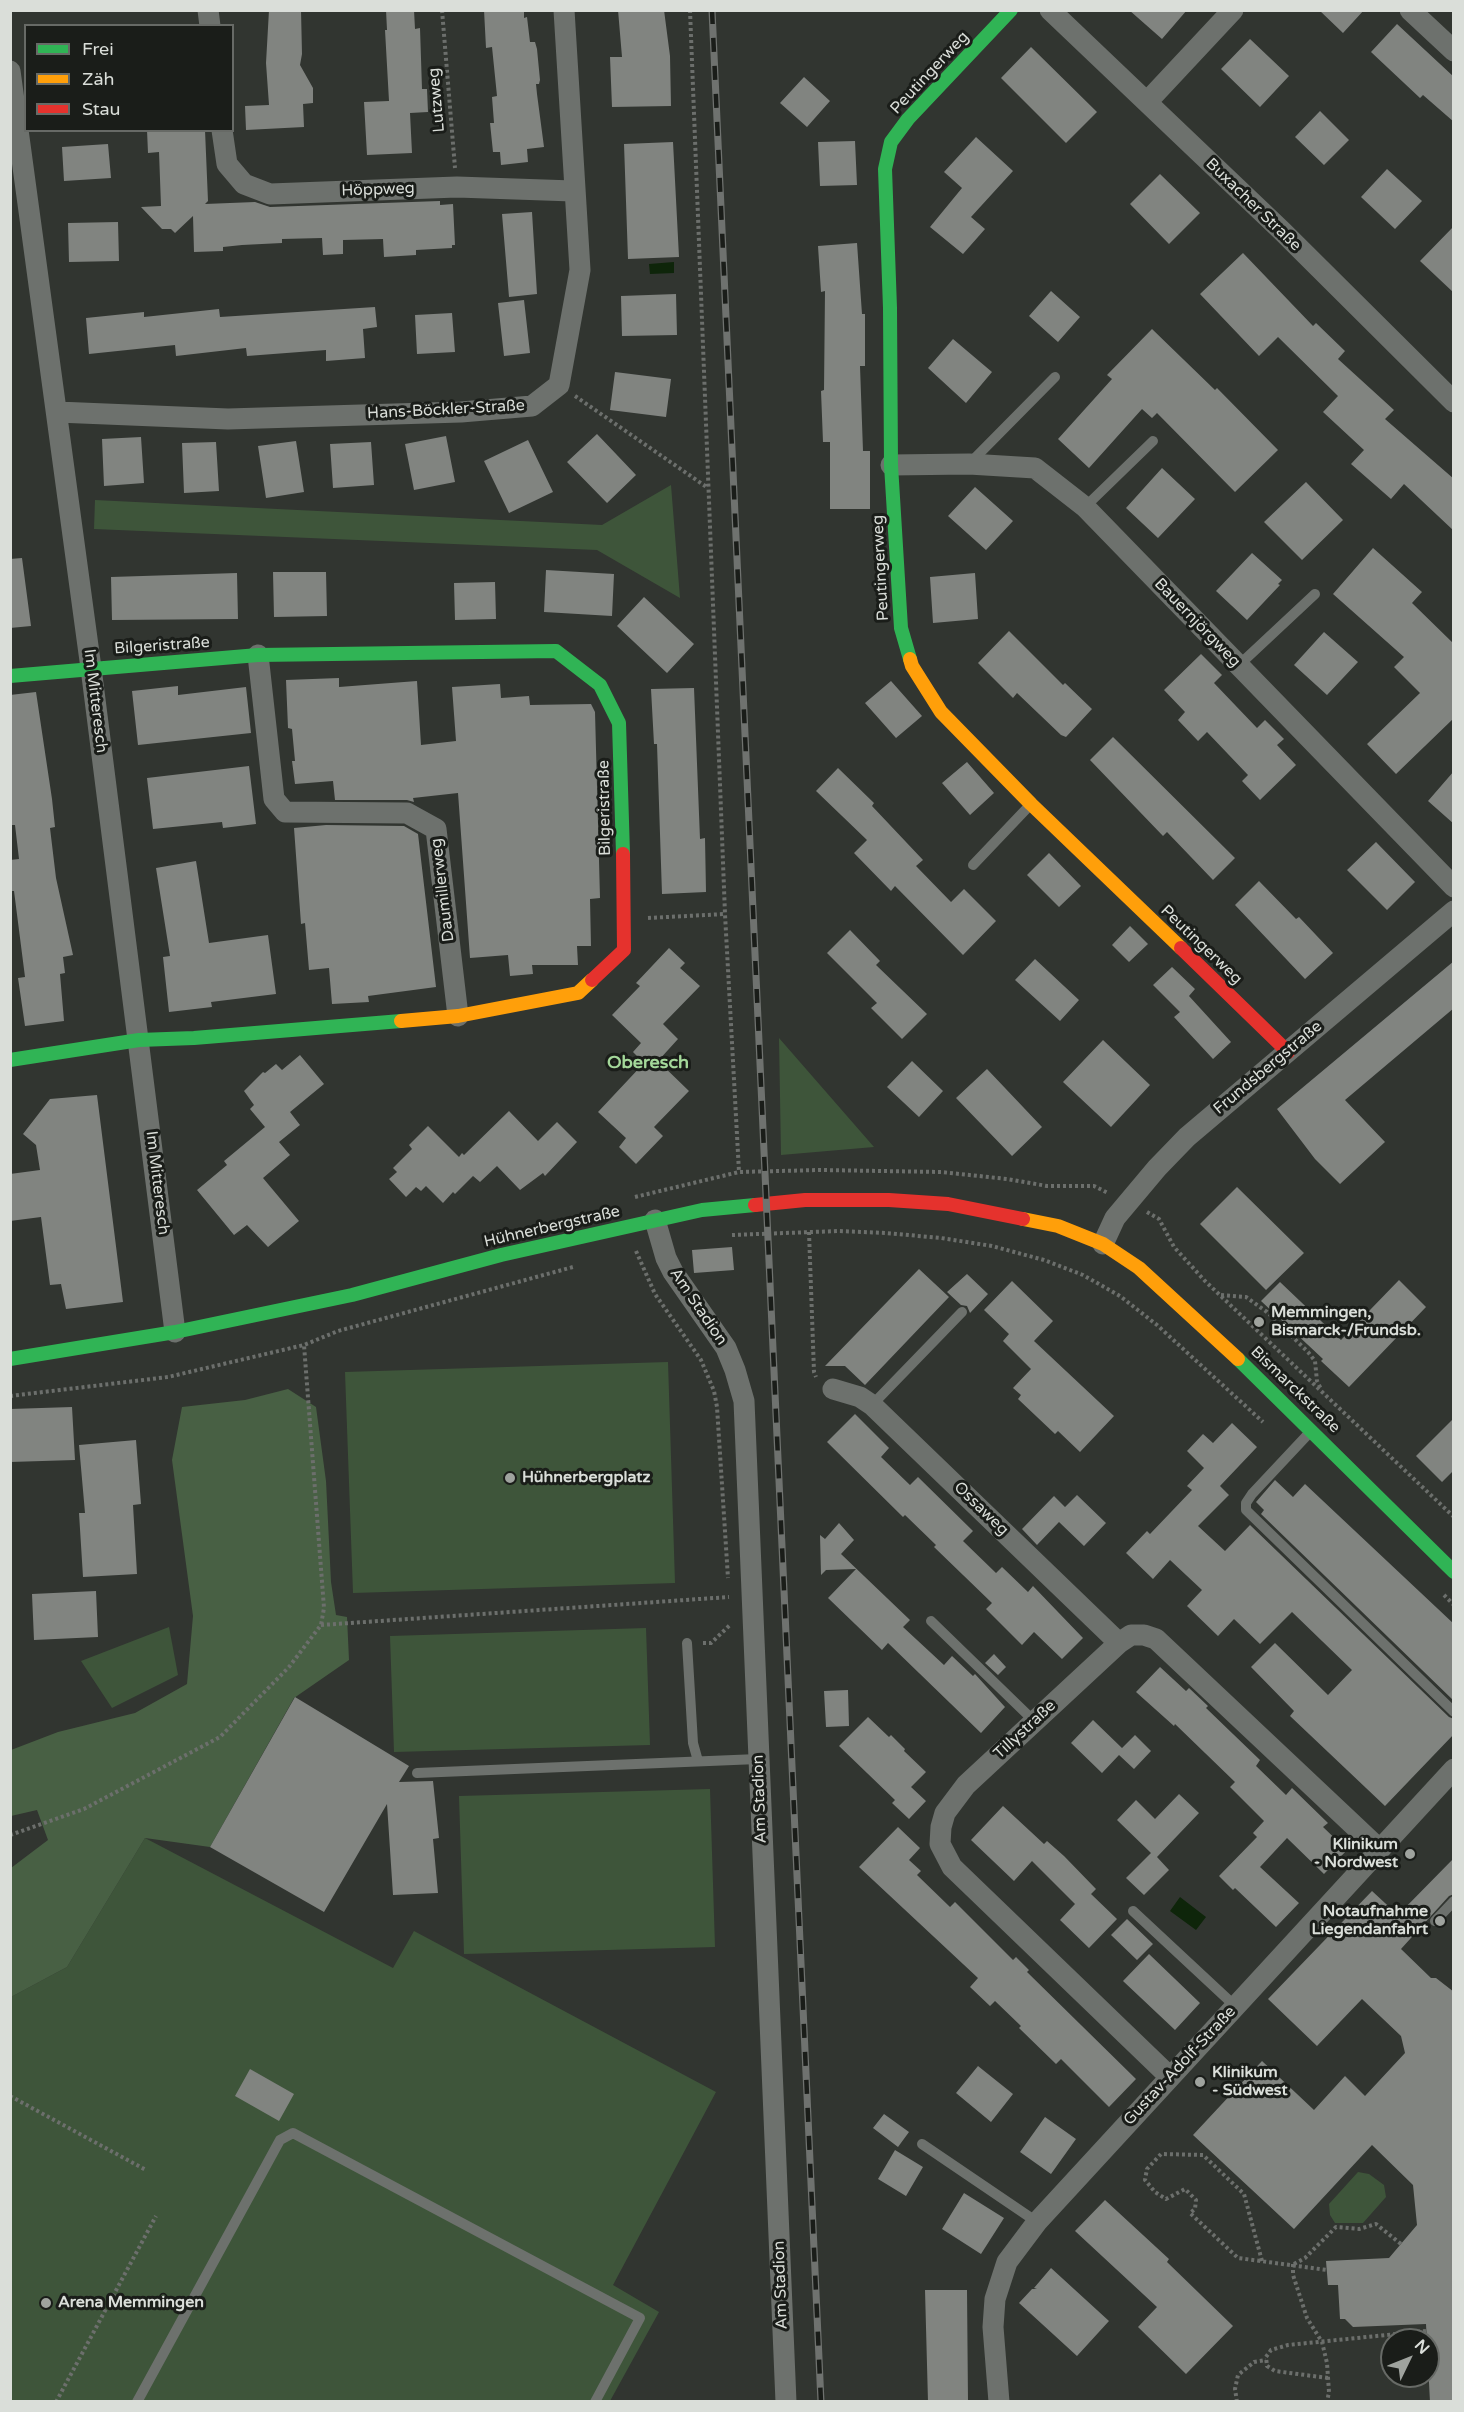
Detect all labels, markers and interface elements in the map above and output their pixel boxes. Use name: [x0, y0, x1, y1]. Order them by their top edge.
legend: [24, 24, 234, 132]
street label: Peutingerweg: [887, 28, 973, 118]
text: Frei: [82, 38, 114, 60]
street label: Lutzweg: [425, 67, 449, 133]
text: Zäh: [82, 68, 115, 90]
text: Stau: [82, 98, 121, 120]
street label: Buxacher Straße: [1201, 155, 1305, 255]
street label: Höppweg: [341, 179, 415, 201]
street label: Hans-Böckler-Straße: [367, 396, 525, 424]
street label: Peutingerweg: [869, 514, 893, 622]
street label: Bauernjörgweg: [1150, 575, 1244, 671]
street label: Bilgeristraße: [114, 633, 210, 659]
street label: Im Mitteresch: [79, 648, 111, 754]
street label: Bilgeristraße: [595, 760, 615, 856]
street label: Daumillerweg: [427, 837, 459, 943]
street label: Peutingerweg: [1156, 901, 1246, 989]
street label: Frundsbergstraße: [1210, 1017, 1326, 1119]
district label: Oberesch: [607, 1052, 689, 1074]
street label: Im Mitteresch: [141, 1130, 173, 1236]
street label: Hühnerbergstraße: [482, 1202, 622, 1252]
street label: Am Stadion: [665, 1265, 731, 1349]
place label: Memmingen, Bismarck-/Frundsb.: [1271, 1303, 1421, 1341]
marker: Memmingen, Bismarck-/Frundsb.: [1252, 1315, 1266, 1329]
street label: Bismarckstraße: [1246, 1342, 1344, 1438]
place label: Hühnerbergplatz: [522, 1468, 650, 1488]
marker: Hühnerbergplatz: [503, 1471, 517, 1485]
street label: Ossaweg: [950, 1478, 1012, 1540]
street label: Tillystraße: [990, 1696, 1060, 1764]
street label: Am Stadion: [749, 1754, 771, 1844]
place label: Klinikum - Nordwest: [1314, 1835, 1398, 1873]
marker: Klinikum - Nordwest: [1403, 1847, 1417, 1861]
place label: Notaufnahme Liegendanfahrt: [1311, 1902, 1428, 1940]
marker: Notaufnahme Liegendanfahrt: [1433, 1914, 1447, 1928]
street label: Gustav-Adolf-Straße: [1120, 2002, 1240, 2130]
place label: Klinikum - Südwest: [1212, 2063, 1288, 2101]
marker: Klinikum - Südwest: [1193, 2075, 1207, 2089]
street label: Am Stadion: [770, 2240, 792, 2330]
place label: Arena Memmingen: [58, 2293, 204, 2313]
marker: Arena Memmingen: [39, 2296, 53, 2310]
north arrow: [1380, 2328, 1440, 2388]
text: N: [1410, 2336, 1433, 2359]

